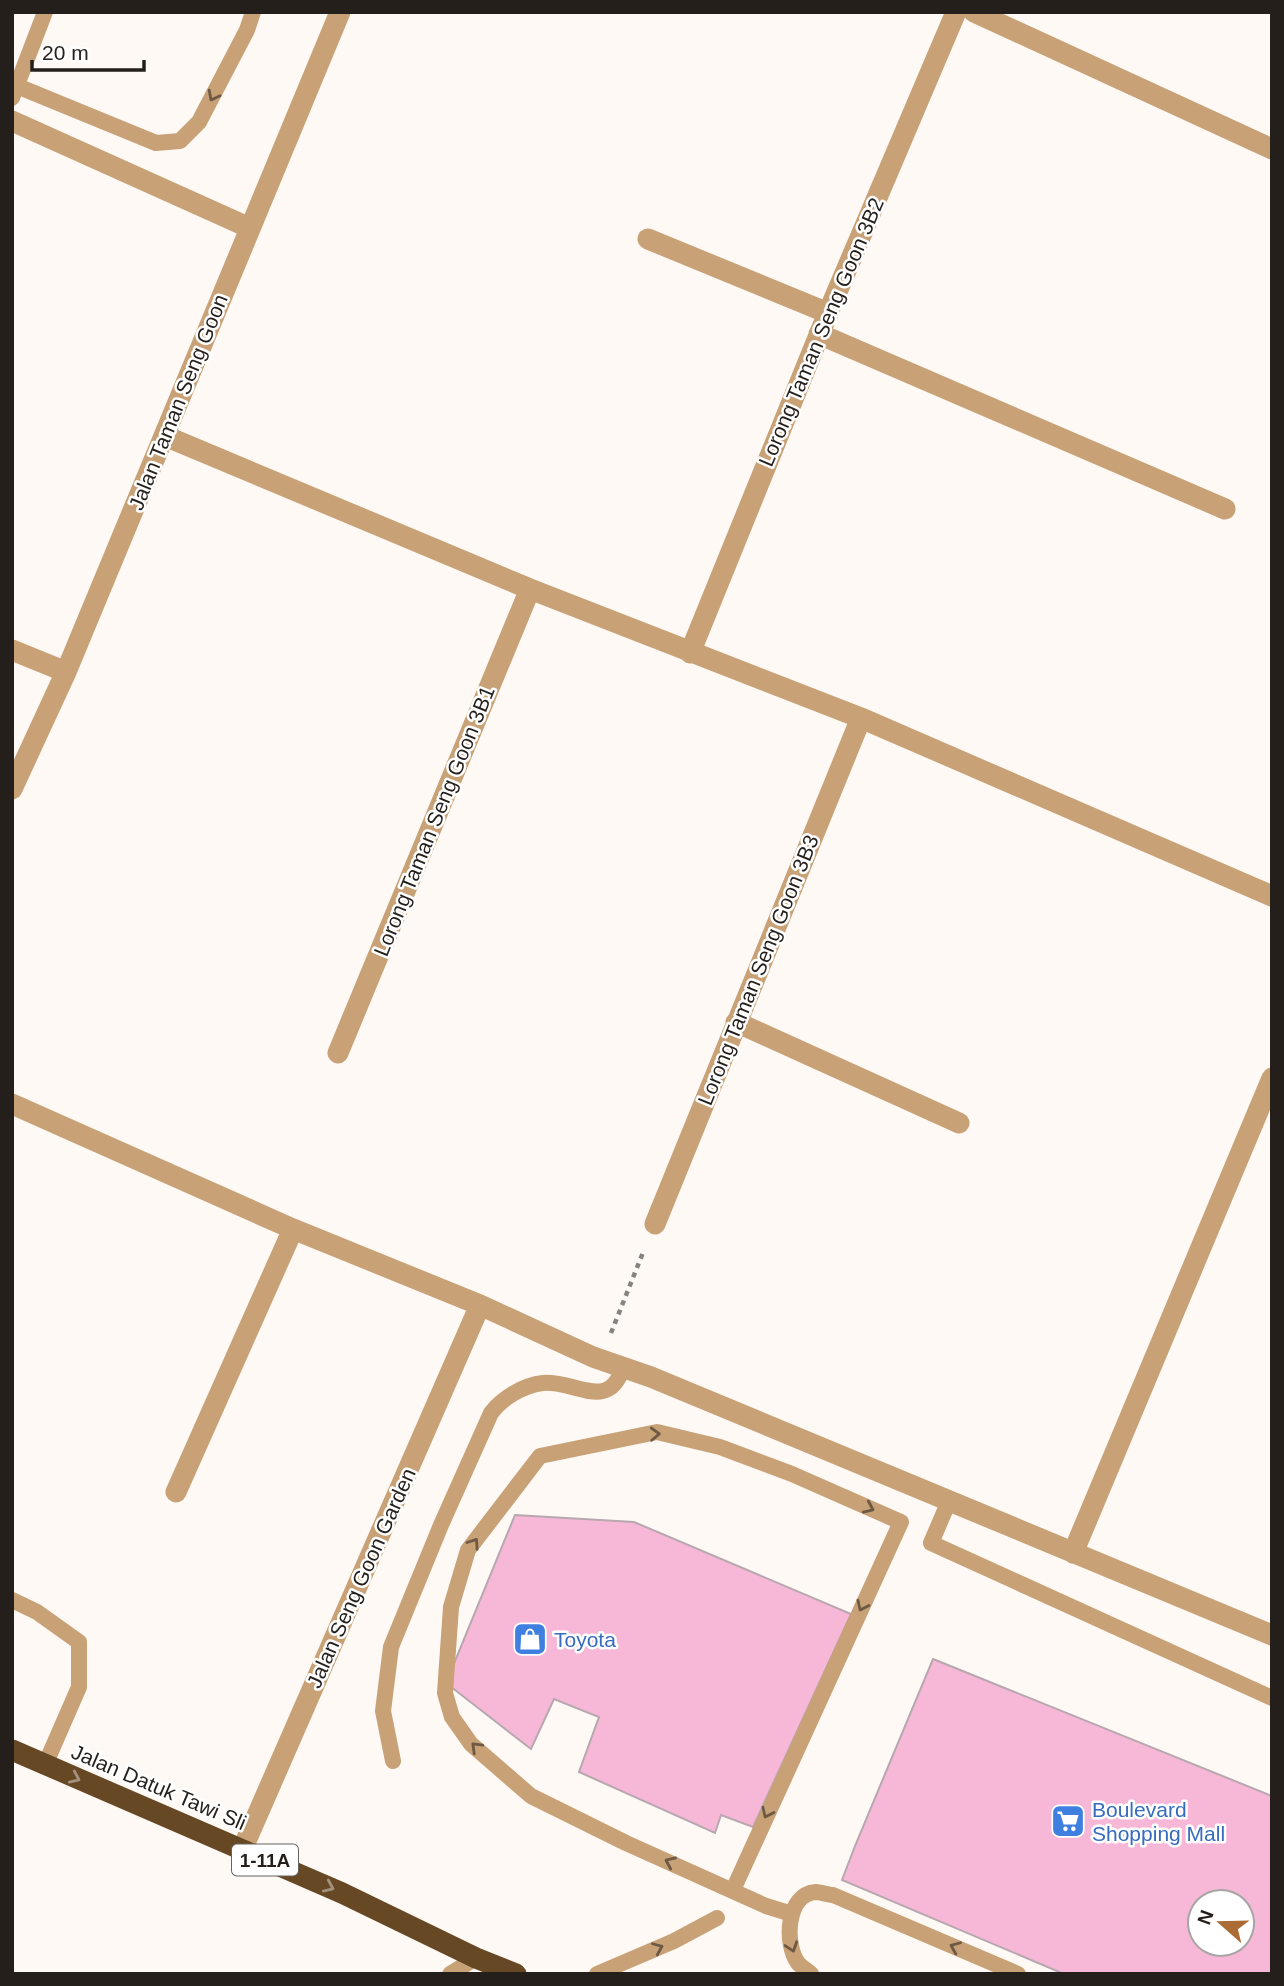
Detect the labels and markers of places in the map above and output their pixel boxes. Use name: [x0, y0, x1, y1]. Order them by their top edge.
shop icon: Toyota: [511, 1620, 549, 1658]
place label: Toyota: [554, 1628, 616, 1651]
place label: Boulevard Shopping Mall: [1092, 1798, 1225, 1845]
supermarket icon: Boulevard Shopping Mall: [1049, 1802, 1087, 1840]

